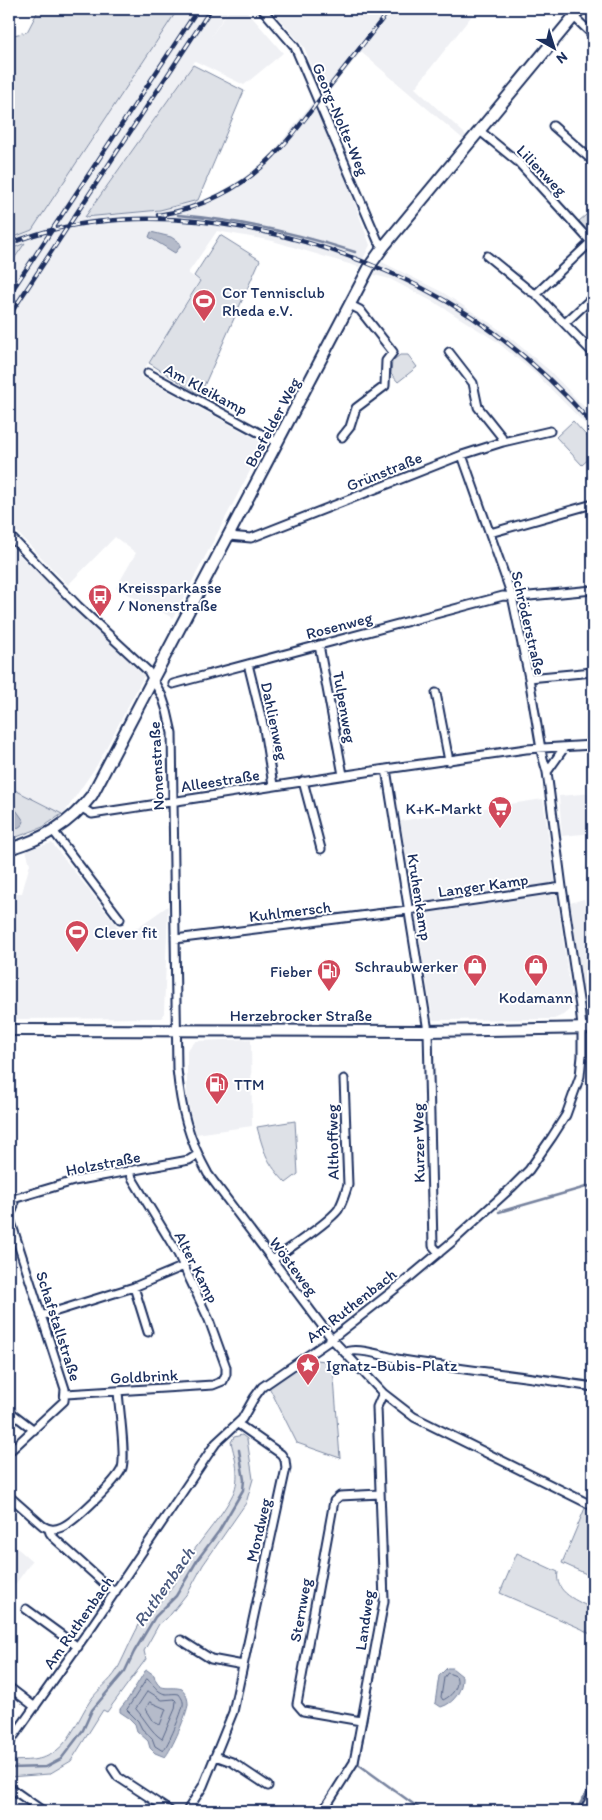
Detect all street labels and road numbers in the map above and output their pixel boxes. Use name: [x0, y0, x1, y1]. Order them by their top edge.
street label: Georg-Nolte-Weg: [308, 60, 373, 179]
street label: Lilienweg: [513, 141, 571, 200]
street label: Am Kleikamp: [161, 360, 251, 419]
street label: Bosfelder Weg: [241, 373, 304, 470]
street label: Grünstraße: [344, 448, 425, 495]
street label: Schröderstraße: [507, 569, 550, 677]
street label: Rosenweg: [304, 607, 375, 643]
street label: Tulpenweg: [329, 670, 360, 745]
street label: Dahlienweg: [257, 680, 292, 763]
street label: Nonenstraße: [145, 721, 168, 811]
street label: Alleestraße: [179, 765, 261, 796]
street label: Kruhenkamp: [403, 852, 436, 942]
street label: Langer Kamp: [437, 870, 530, 901]
street label: Kuhlmersch: [248, 897, 333, 926]
street label: Herzebrocker Straße: [230, 1006, 373, 1025]
street label: Kurzer Weg: [408, 1102, 429, 1183]
street label: Althoffweg: [322, 1103, 343, 1180]
street label: Holzstraße: [64, 1147, 142, 1180]
street label: Alter Kamp: [170, 1228, 223, 1306]
street label: Wösteweg: [265, 1233, 322, 1300]
street label: Am Ruthenbach: [302, 1264, 401, 1347]
street label: Schafstallstraße: [32, 1269, 85, 1383]
street label: Goldbrink: [110, 1365, 179, 1388]
street label: Mondweg: [242, 1496, 275, 1564]
street label: Am Ruthenbach: [39, 1572, 118, 1673]
street label: Sternweg: [286, 1576, 316, 1643]
street label: Landweg: [351, 1588, 378, 1651]

